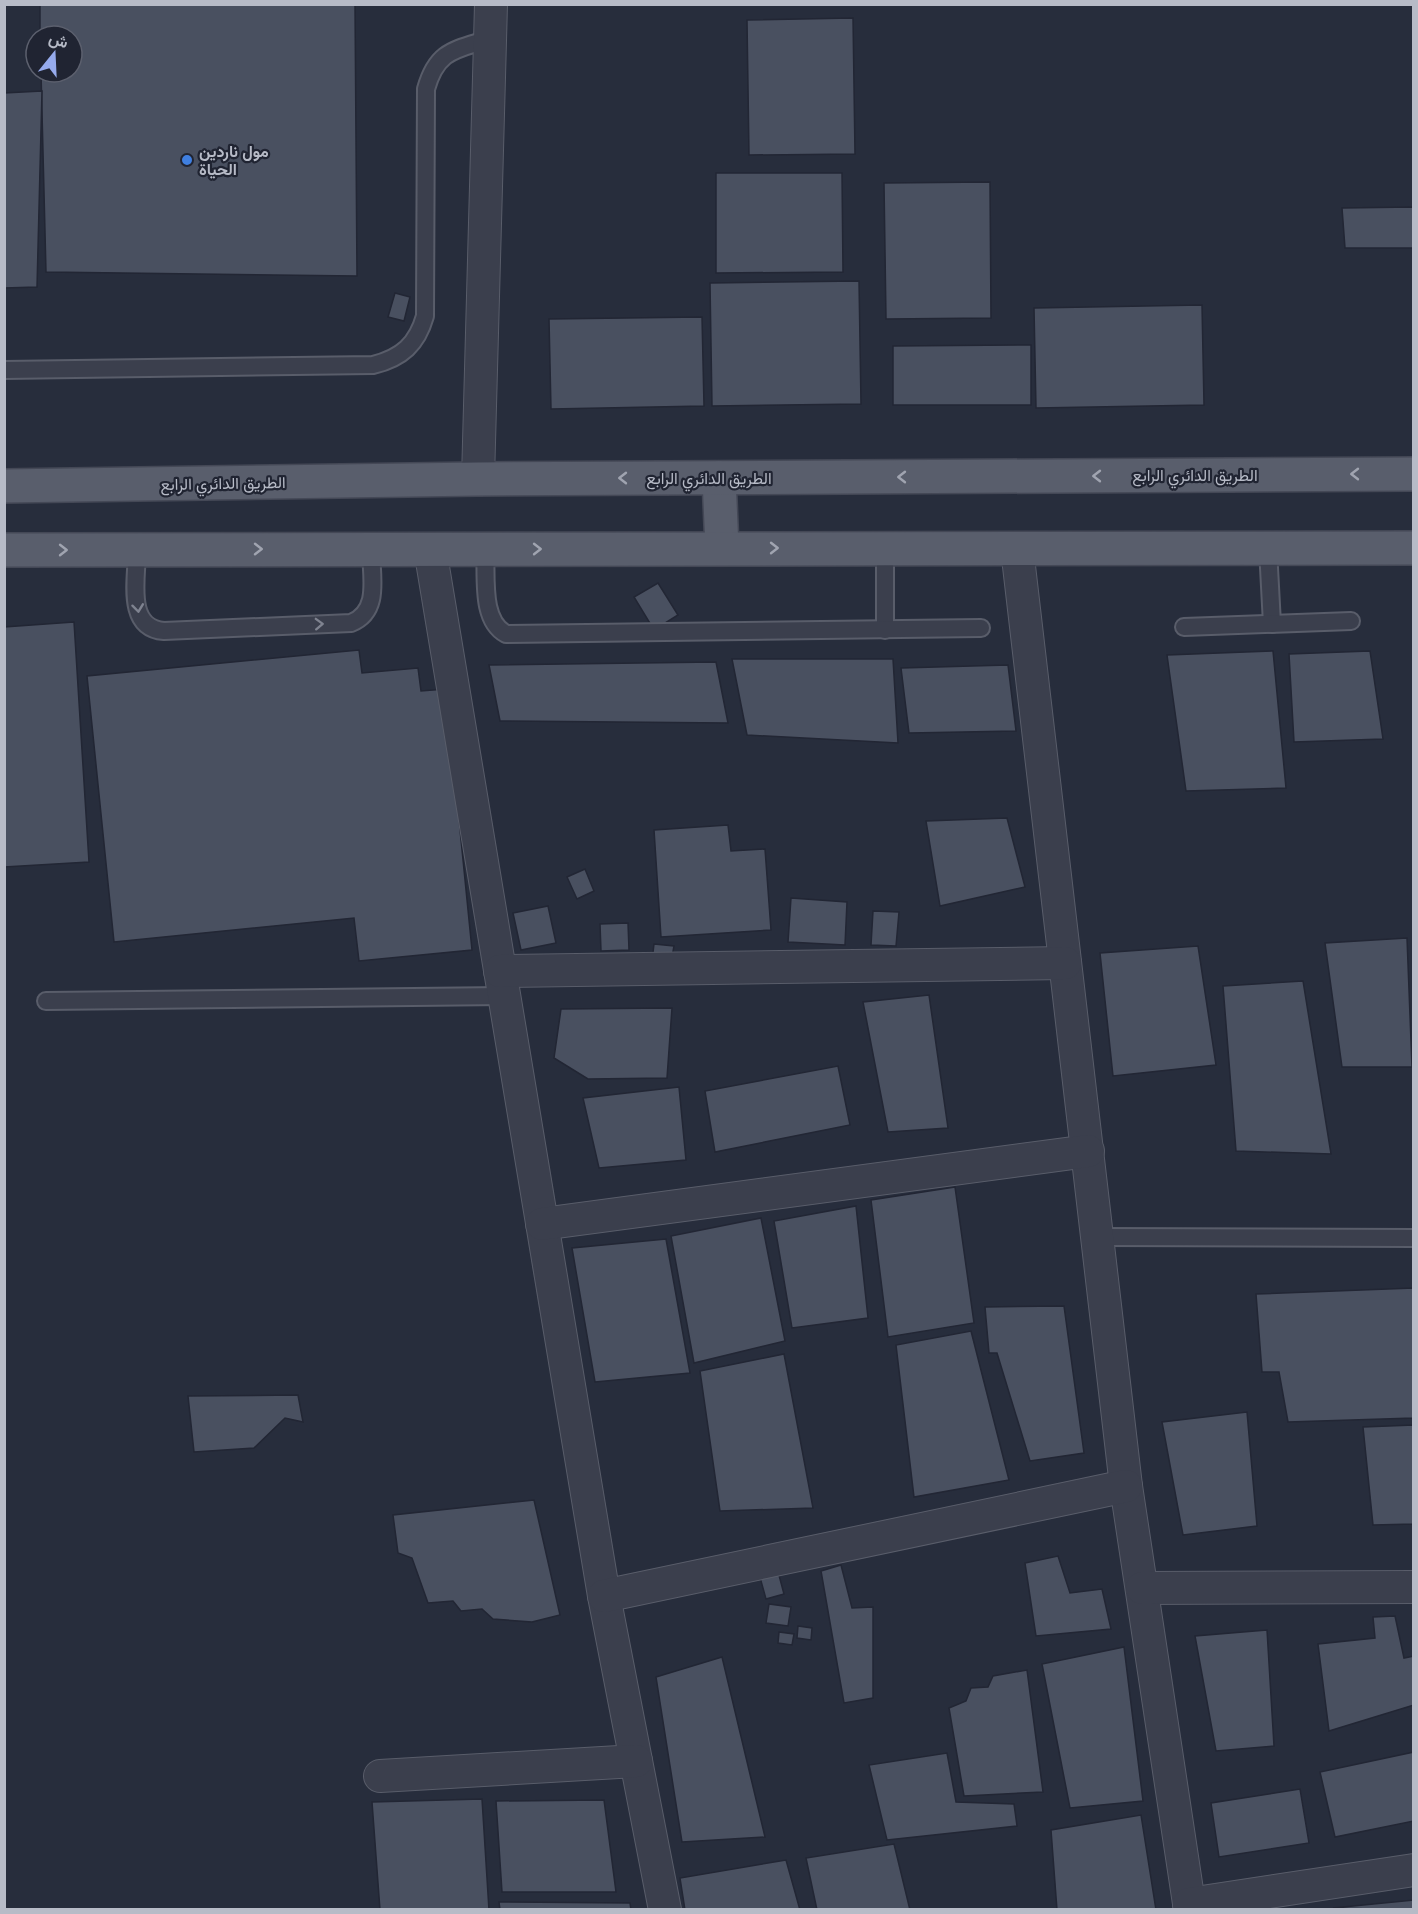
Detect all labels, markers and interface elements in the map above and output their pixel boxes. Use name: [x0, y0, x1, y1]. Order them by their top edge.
north arrow: [24, 24, 84, 84]
text: ش: [46, 26, 71, 53]
place label: مول ناردين الحياة: [199, 140, 269, 180]
marker: مول ناردين الحياة: [180, 153, 194, 167]
street label: الطريق الدائري الرابع: [1132, 464, 1258, 489]
street label: الطريق الدائري الرابع: [646, 467, 772, 492]
one-way arrow: [1351, 468, 1360, 481]
one-way arrow: [1093, 470, 1102, 482]
street label: الطريق الدائري الرابع: [160, 471, 286, 498]
one-way arrow: [898, 471, 907, 483]
one-way arrow: [619, 472, 628, 484]
one-way arrow: [532, 542, 541, 555]
one-way arrow: [769, 542, 778, 554]
one-way arrow: [253, 543, 262, 555]
one-way arrow: [58, 544, 67, 556]
one-way arrow: [132, 603, 144, 613]
one-way arrow: [315, 618, 324, 631]

